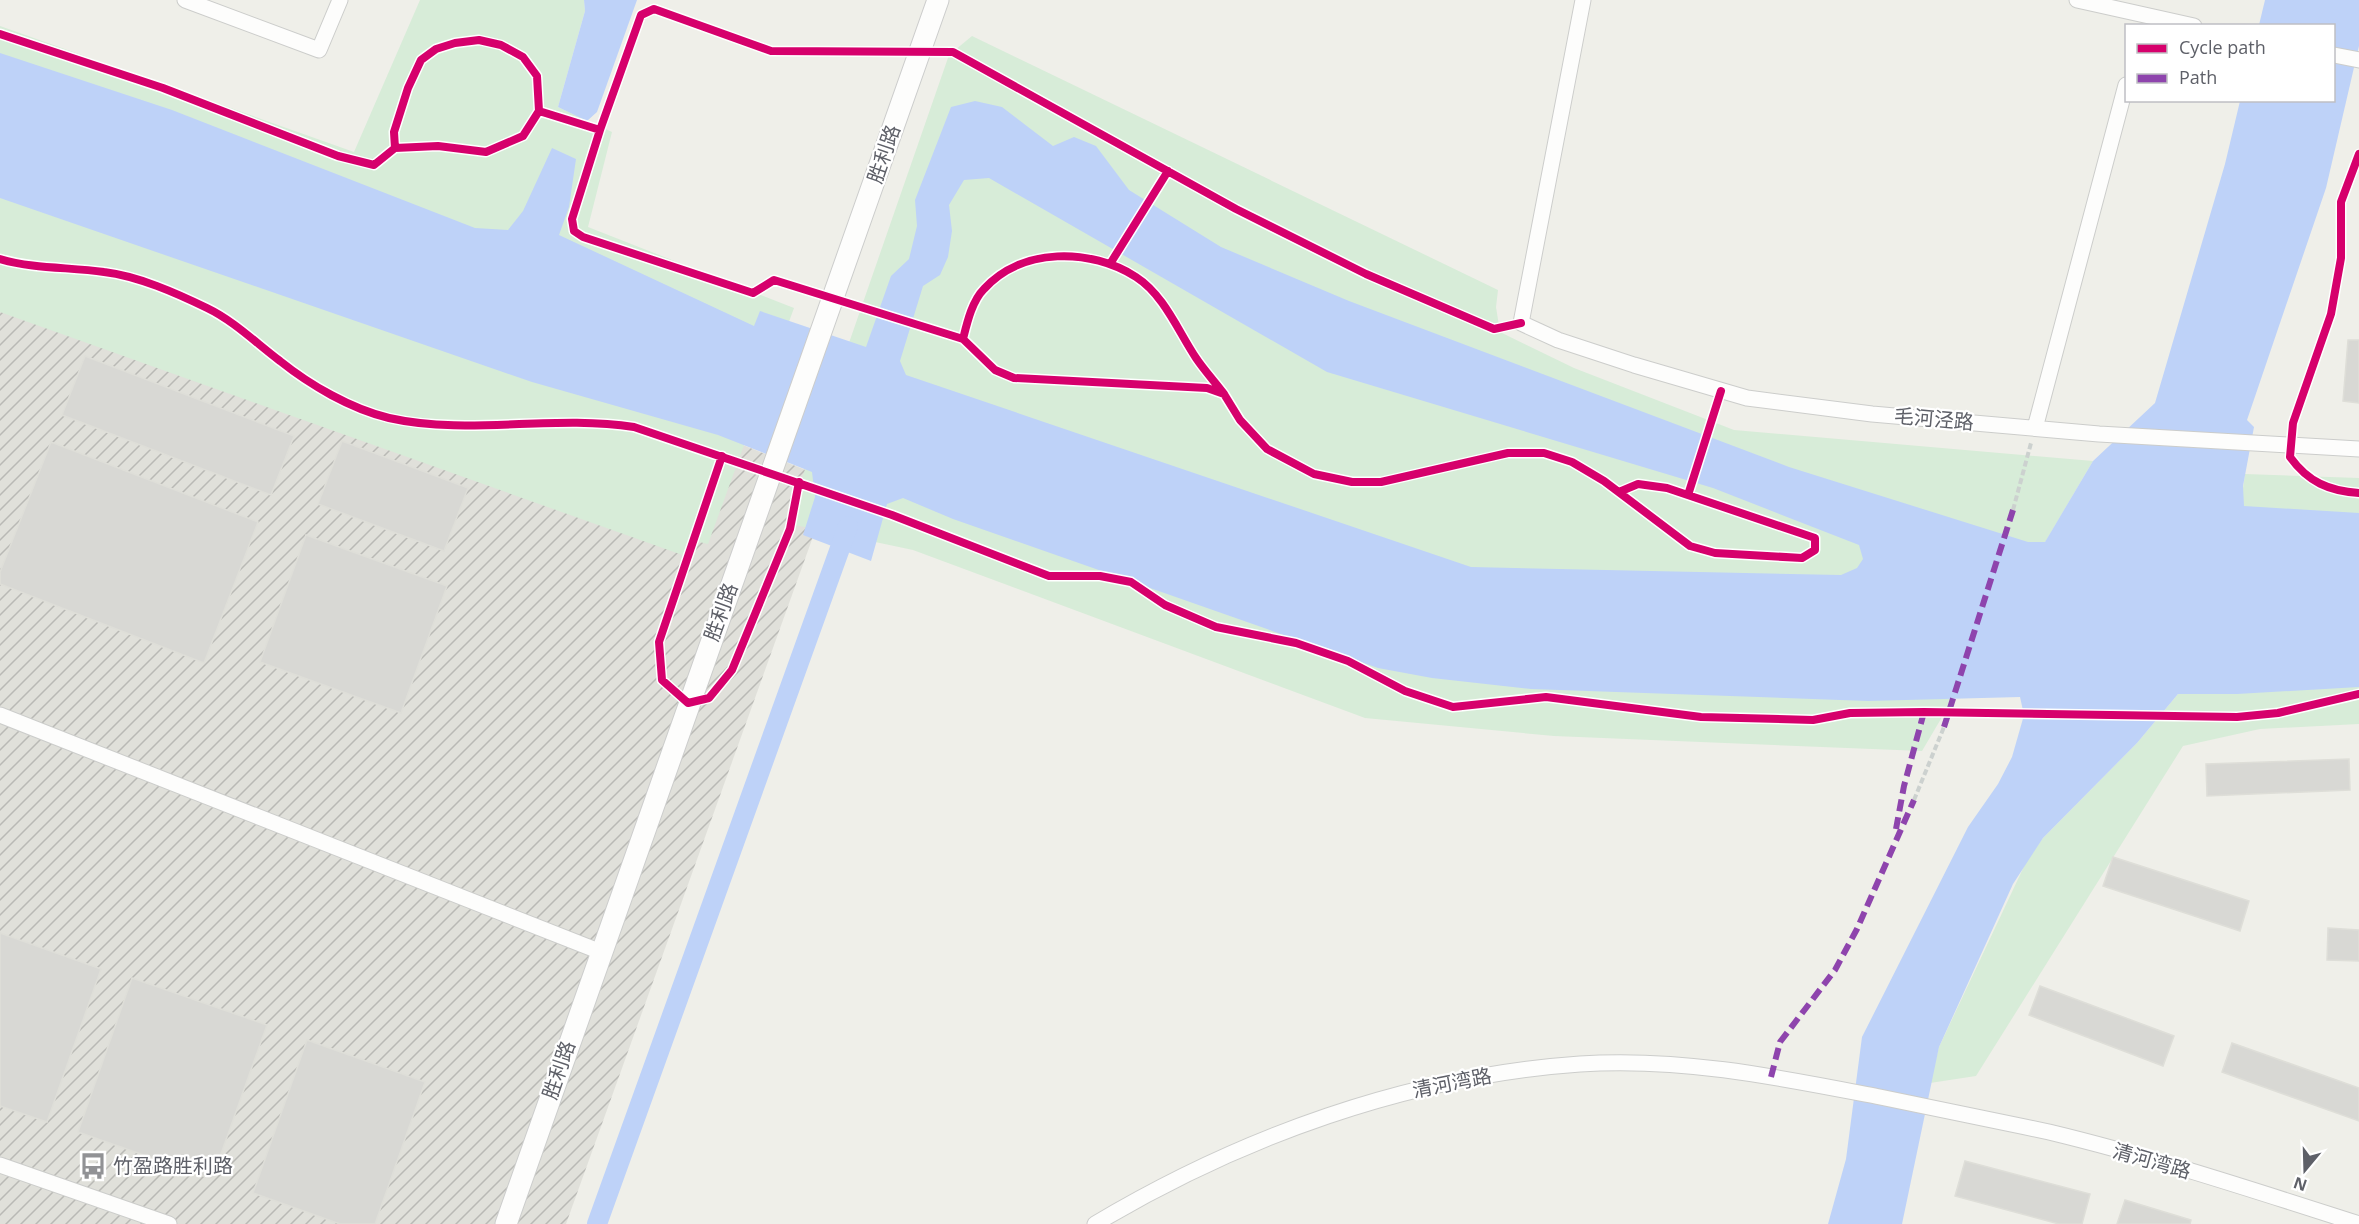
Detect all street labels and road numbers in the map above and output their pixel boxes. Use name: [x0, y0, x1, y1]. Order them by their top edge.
street label: 胜利路: [861, 121, 906, 187]
street label: 毛河泾路: [1893, 402, 1975, 435]
street label: 胜利路: [698, 579, 743, 645]
street label: 胜利路: [536, 1037, 581, 1103]
street label: 清河湾路: [1410, 1062, 1494, 1103]
street label: 清河湾路: [2110, 1137, 2194, 1185]

